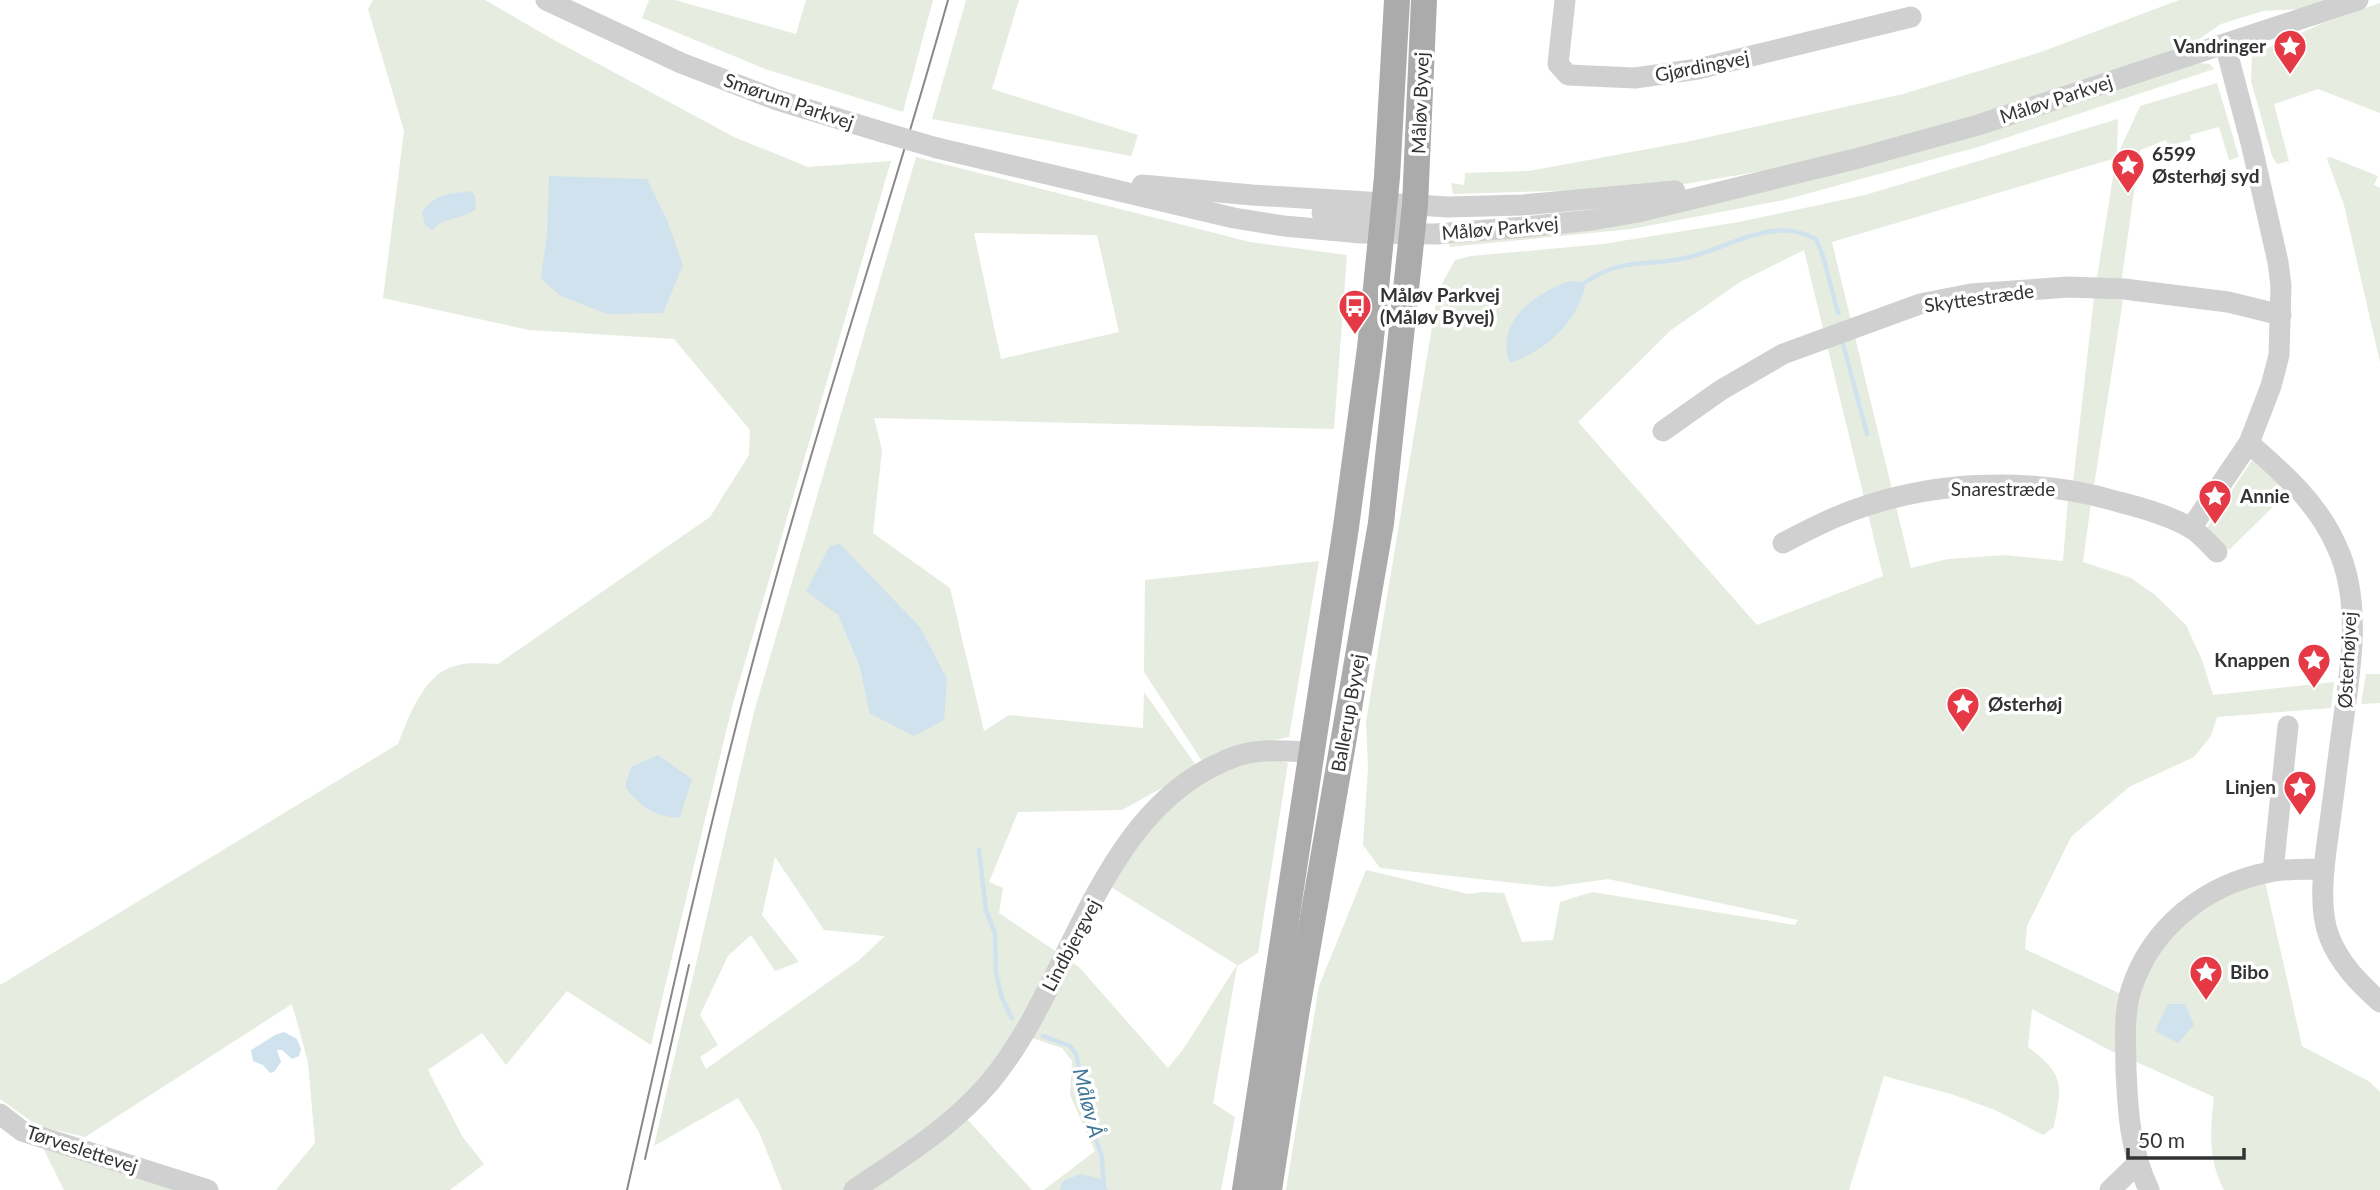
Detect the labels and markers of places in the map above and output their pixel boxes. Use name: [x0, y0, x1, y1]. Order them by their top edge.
place icon: Vandringer: [2271, 27, 2309, 76]
place label: Vandringer: [2172, 34, 2267, 57]
place label: 6599 Østerhøj syd: [2152, 142, 2260, 187]
place icon: 6599 Østerhøj syd: [2109, 146, 2147, 195]
place label: Måløv Parkvej (Måløv Byvej): [1380, 283, 1500, 328]
bus stop icon: Måløv Parkvej (Måløv Byvej): [1336, 287, 1374, 336]
place icon: Annie: [2196, 477, 2234, 526]
place label: Annie: [2239, 484, 2290, 507]
place icon: Knappen: [2295, 641, 2333, 690]
place label: Knappen: [2214, 648, 2290, 671]
place icon: Østerhøj: [1944, 685, 1982, 734]
place label: Østerhøj: [1988, 692, 2062, 715]
place icon: Linjen: [2281, 768, 2319, 817]
place label: Linjen: [2225, 775, 2276, 798]
place icon: Bibo: [2187, 953, 2225, 1002]
place label: Bibo: [2230, 960, 2269, 983]

